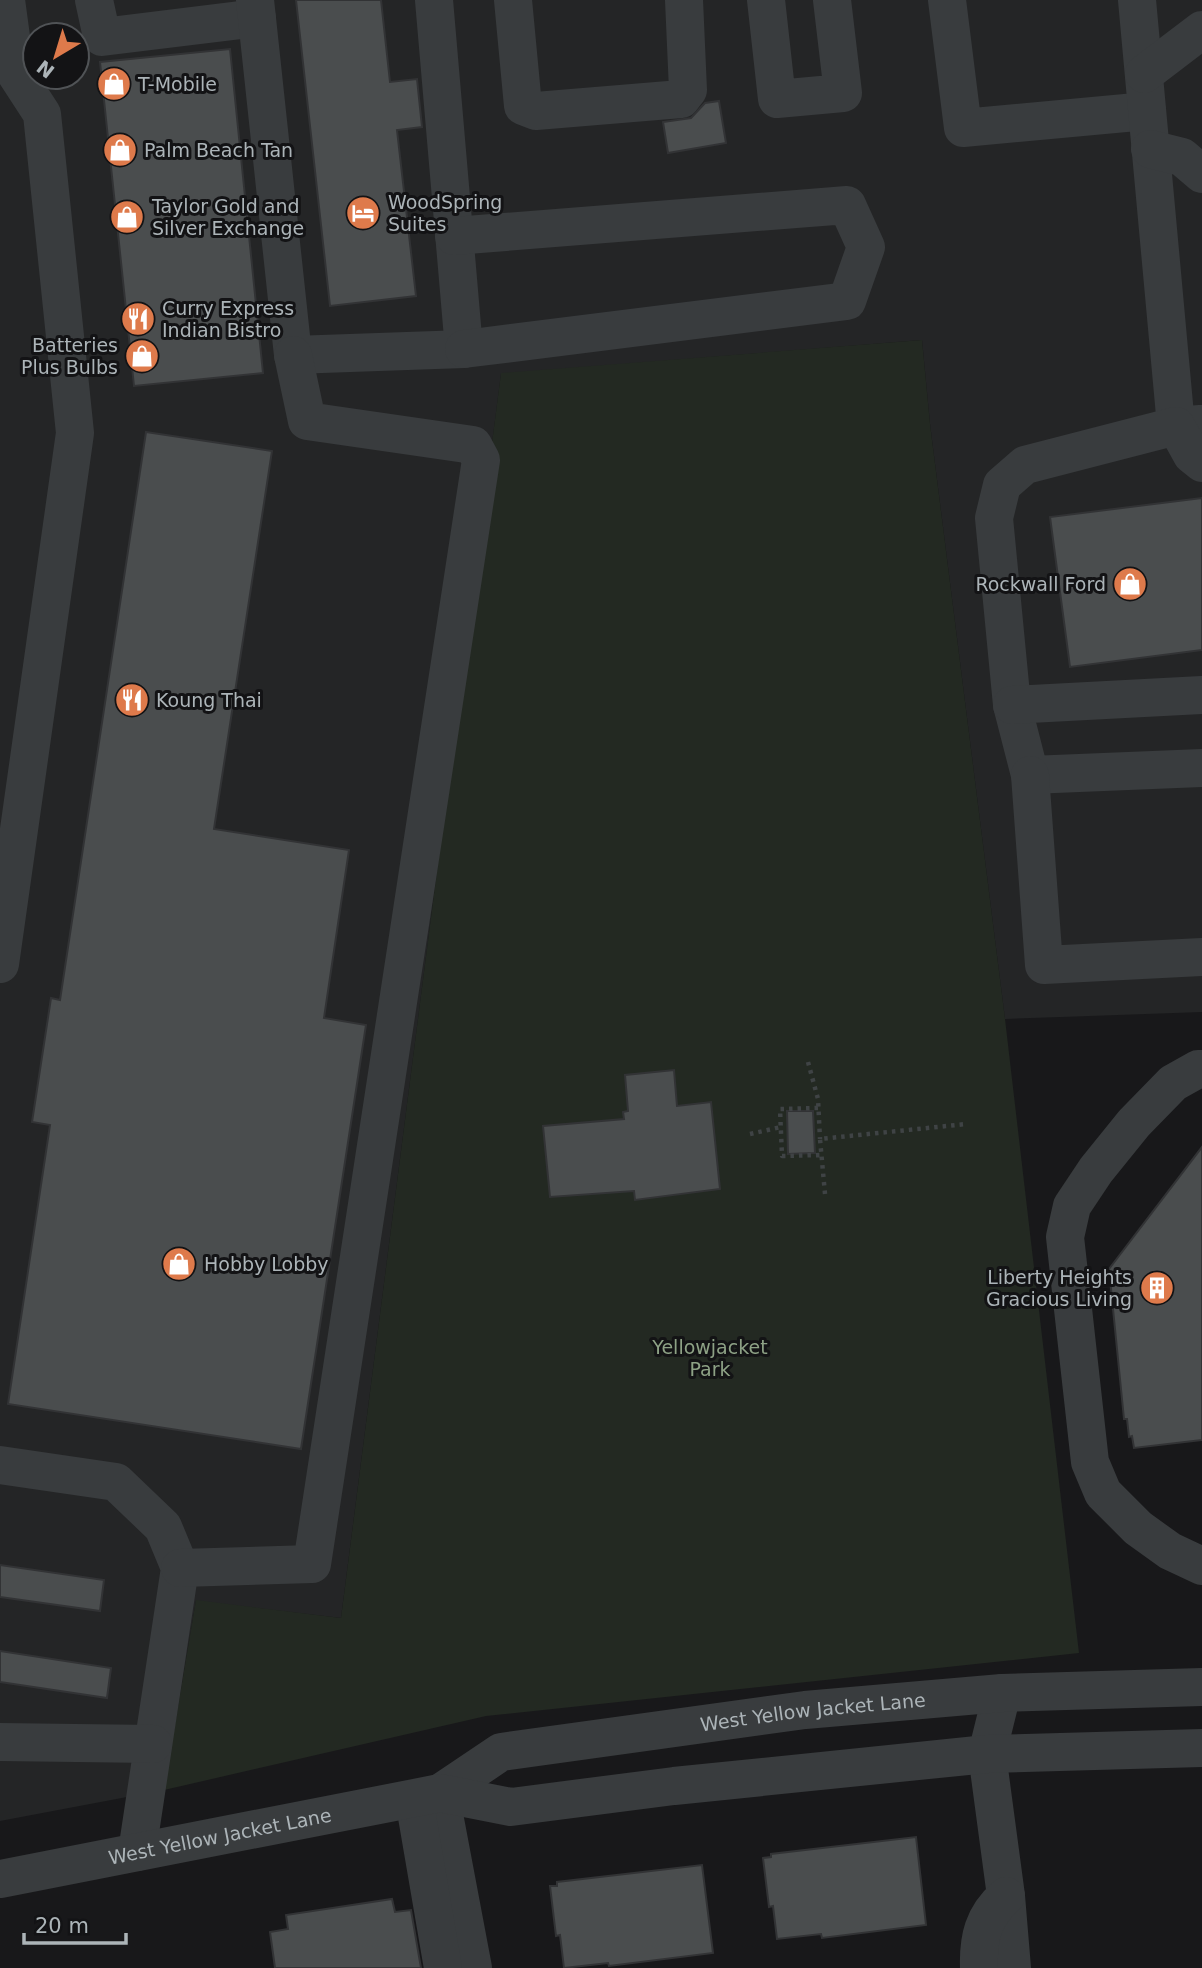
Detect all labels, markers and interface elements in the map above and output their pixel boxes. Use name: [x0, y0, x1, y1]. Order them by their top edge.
north arrow: [21, 21, 91, 91]
text: N: [32, 56, 59, 83]
shop icon: T-Mobile: [95, 65, 133, 103]
place label: T-Mobile: [137, 73, 217, 95]
shop icon: Palm Beach Tan: [101, 131, 139, 169]
place label: Palm Beach Tan: [144, 139, 293, 161]
place label: WoodSpring Suites: [388, 191, 502, 235]
hotel icon: WoodSpring Suites: [344, 194, 382, 232]
place label: Taylor Gold and Silver Exchange: [151, 195, 304, 239]
shop icon: Taylor Gold and Silver Exchange: [108, 198, 146, 236]
place label: Curry Express Indian Bistro: [162, 297, 294, 341]
restaurant icon: Curry Express Indian Bistro: [119, 300, 157, 338]
place label: Batteries Plus Bulbs: [21, 334, 118, 378]
shop icon: Batteries Plus Bulbs: [123, 337, 161, 375]
shop icon: Rockwall Ford: [1111, 565, 1149, 603]
place label: Rockwall Ford: [975, 573, 1106, 595]
restaurant icon: Koung Thai: [113, 681, 151, 719]
place label: Koung Thai: [156, 689, 262, 711]
shop icon: Hobby Lobby: [160, 1245, 198, 1283]
place label: Hobby Lobby: [204, 1253, 329, 1275]
place label: Liberty Heights Gracious Living: [986, 1266, 1132, 1310]
building icon: Liberty Heights Gracious Living: [1138, 1269, 1176, 1307]
park label: Yellowjacket Park: [651, 1336, 768, 1380]
street label: West Yellow Jacket Lane: [699, 1689, 926, 1735]
street label: West Yellow Jacket Lane: [107, 1803, 333, 1869]
scale bar: [24, 1902, 126, 1946]
text: 20 m: [35, 1914, 89, 1938]

